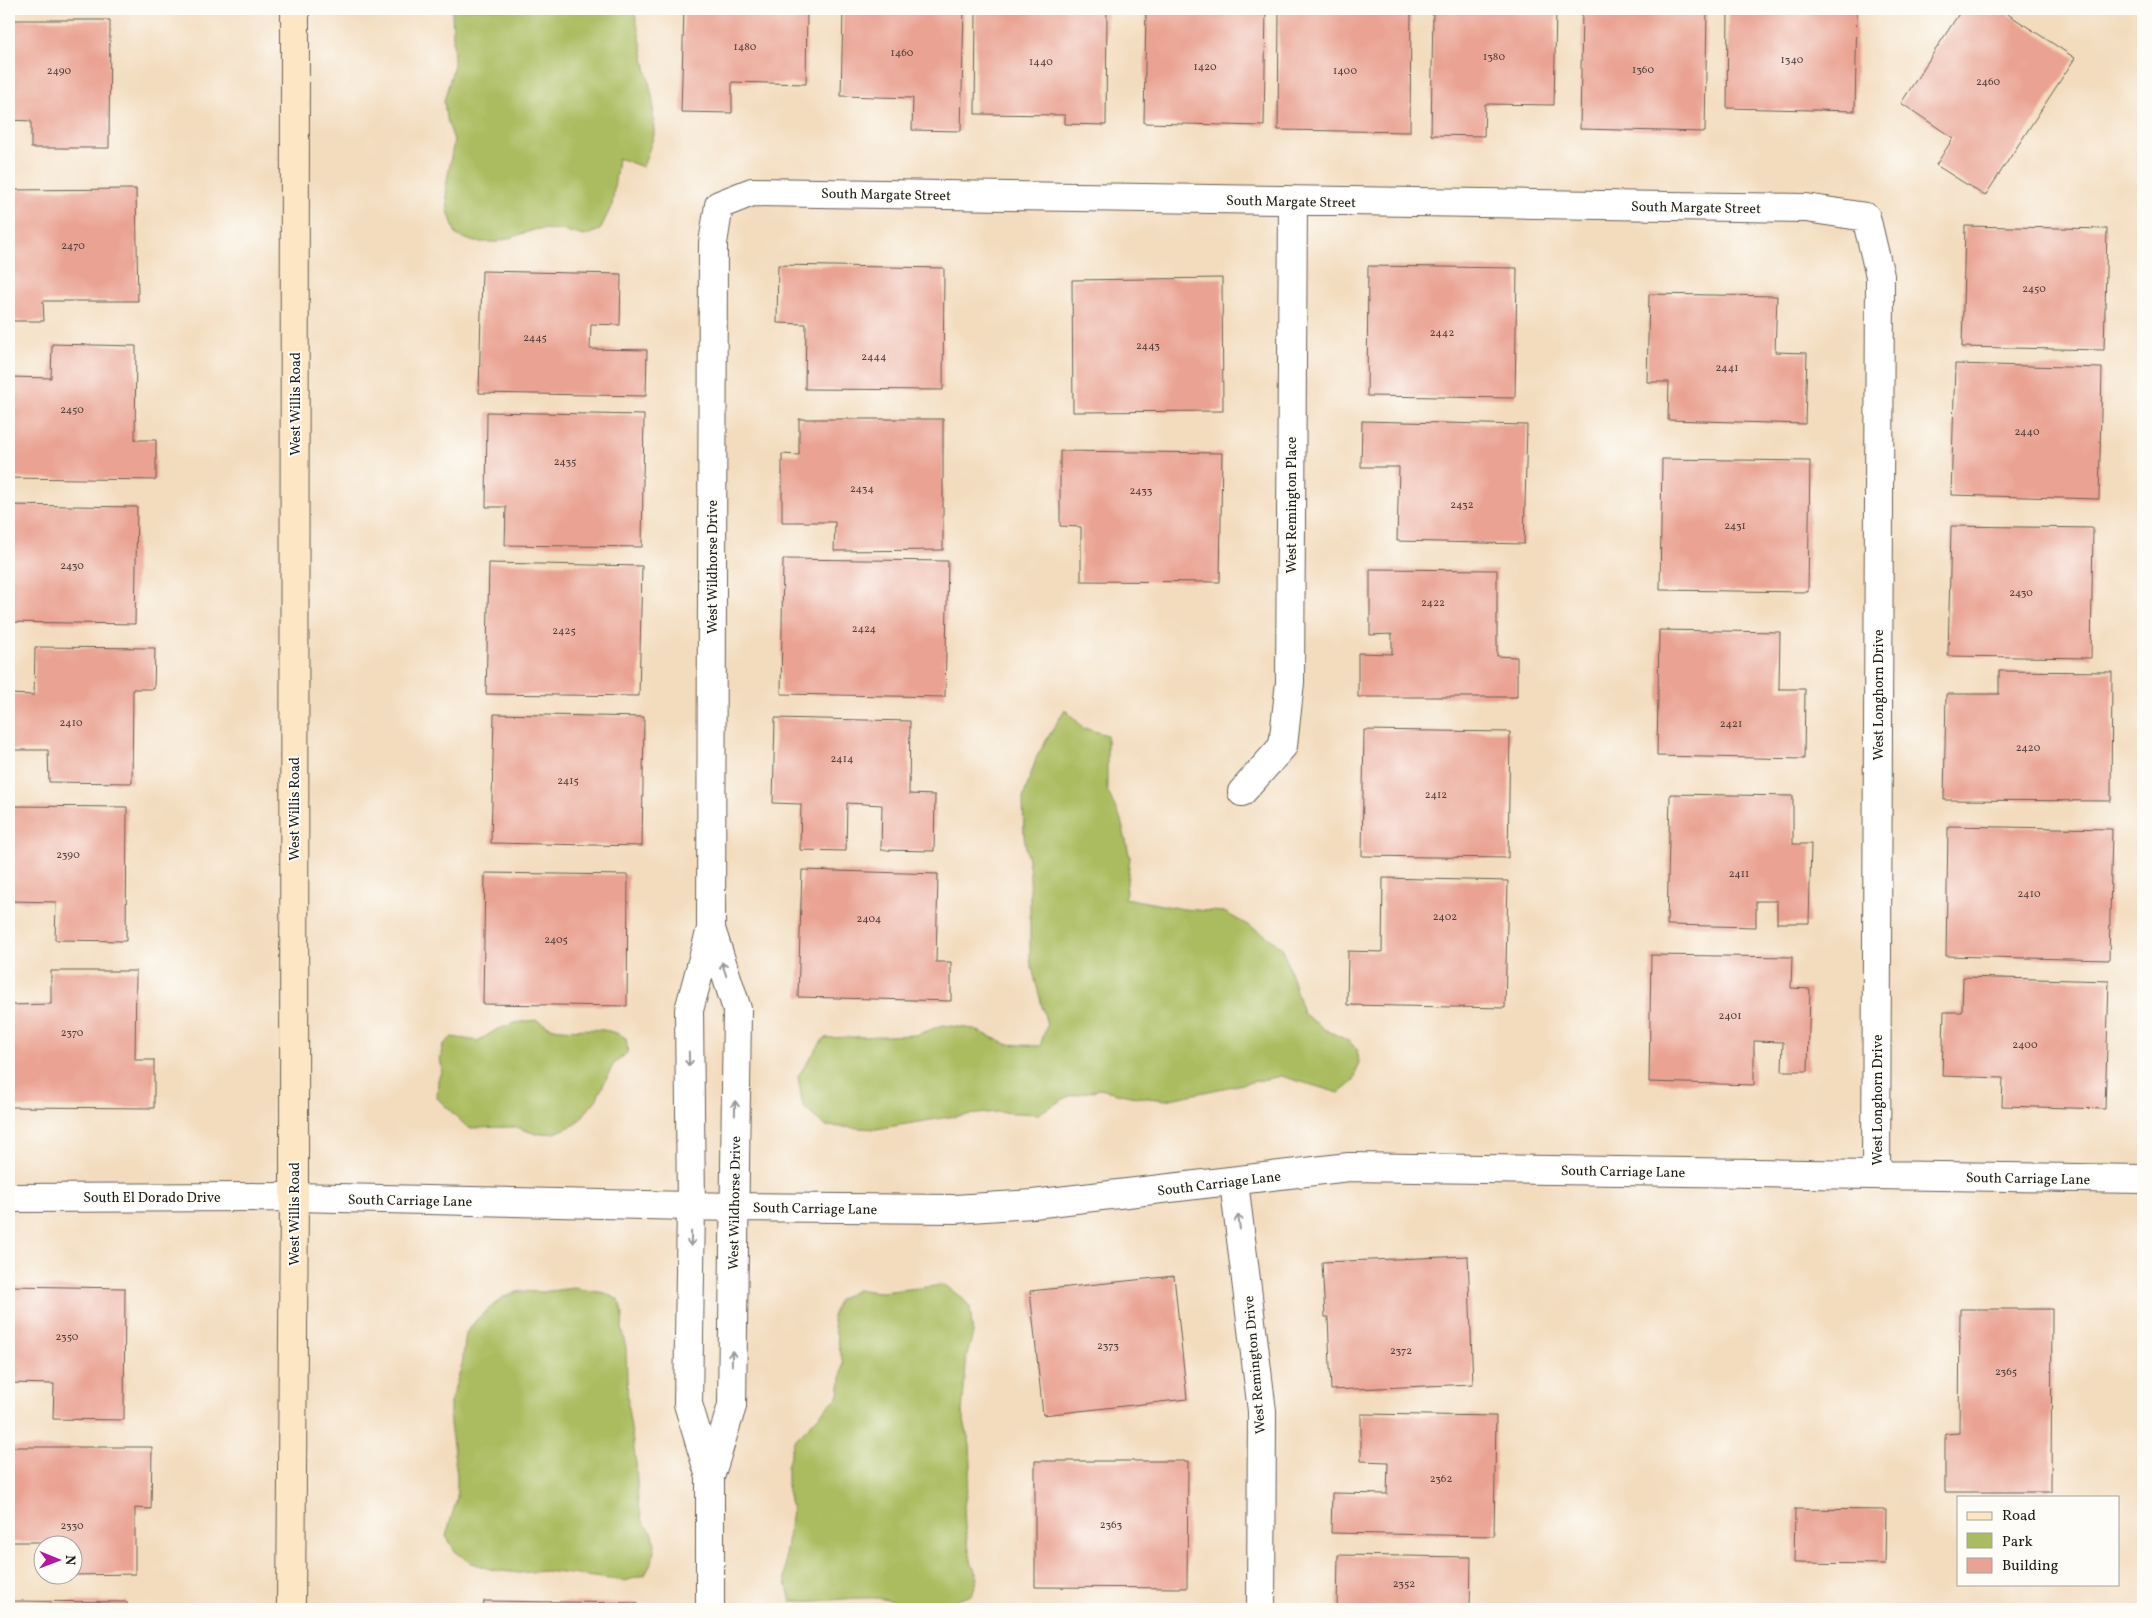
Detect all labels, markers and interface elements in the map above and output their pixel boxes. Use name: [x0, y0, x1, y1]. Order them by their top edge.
house number: 1480: [734, 40, 757, 55]
house number: 1460: [891, 46, 914, 61]
house number: 1380: [1483, 50, 1505, 65]
house number: 1340: [1781, 53, 1804, 68]
house number: 1440: [1029, 55, 1053, 70]
house number: 1420: [1193, 60, 1217, 75]
house number: 1360: [1632, 63, 1654, 78]
house number: 2490: [47, 64, 72, 79]
house number: 1400: [1333, 64, 1357, 79]
house number: 2460: [1976, 75, 2000, 90]
street label: South Margate Street: [821, 185, 951, 206]
street label: South Margate Street: [1226, 192, 1356, 213]
street label: South Margate Street: [1631, 198, 1761, 219]
house number: 2470: [61, 239, 85, 254]
house number: 2450: [2022, 282, 2046, 297]
house number: 2442: [1430, 326, 1454, 341]
house number: 2445: [523, 331, 547, 346]
house number: 2443: [1136, 339, 1160, 354]
house number: 2444: [861, 350, 887, 365]
street label: West Willis Road: [287, 352, 306, 456]
house number: 2441: [1716, 361, 1738, 376]
house number: 2450: [60, 403, 84, 418]
house number: 2440: [2014, 425, 2040, 440]
street label: West Remington Place: [1283, 436, 1302, 573]
house number: 2435: [554, 455, 576, 470]
house number: 2434: [850, 482, 874, 497]
house number: 2433: [1130, 484, 1153, 499]
house number: 2432: [1450, 498, 1474, 513]
street label: West Wildhorse Drive: [704, 500, 723, 634]
house number: 2431: [1724, 519, 1746, 534]
house number: 2430: [60, 559, 84, 574]
house number: 2430: [2009, 586, 2033, 601]
house number: 2422: [1421, 596, 1445, 611]
house number: 2424: [852, 622, 877, 637]
house number: 2425: [552, 624, 576, 639]
street label: West Longhorn Drive: [1870, 629, 1889, 761]
house number: 2410: [59, 716, 83, 731]
house number: 2421: [1720, 717, 1742, 732]
house number: 2420: [2016, 741, 2041, 756]
house number: 2414: [831, 752, 854, 767]
street label: West Willis Road: [286, 757, 305, 861]
house number: 2415: [557, 774, 579, 789]
house number: 2412: [1425, 788, 1447, 803]
house number: 2390: [56, 848, 80, 863]
house number: 2411: [1729, 867, 1749, 882]
house number: 2410: [2017, 887, 2041, 902]
house number: 2402: [1433, 910, 1457, 925]
house number: 2404: [857, 912, 882, 927]
house number: 2405: [544, 933, 568, 948]
one-way arrow: [719, 962, 729, 978]
house number: 2401: [1719, 1009, 1741, 1024]
house number: 2370: [61, 1026, 84, 1041]
street label: West Longhorn Drive: [1869, 1034, 1888, 1166]
house number: 2400: [2012, 1038, 2038, 1053]
one-way arrow: [685, 1051, 694, 1067]
one-way arrow: [730, 1100, 740, 1116]
street label: West Wildhorse Drive: [725, 1135, 746, 1270]
street label: West Willis Road: [286, 1162, 305, 1266]
street label: South Carriage Lane: [1561, 1162, 1686, 1183]
street label: South Carriage Lane: [1156, 1167, 1283, 1202]
street label: South Carriage Lane: [1966, 1169, 2091, 1190]
street label: South El Dorado Drive: [83, 1189, 221, 1208]
street label: South Carriage Lane: [348, 1191, 473, 1212]
street label: South Carriage Lane: [753, 1199, 878, 1220]
one-way arrow: [1234, 1215, 1244, 1231]
one-way arrow: [686, 1230, 696, 1247]
street label: West Remington Drive: [1240, 1295, 1271, 1435]
house number: 2350: [56, 1330, 79, 1345]
house number: 2373: [1097, 1339, 1119, 1354]
house number: 2372: [1390, 1344, 1412, 1359]
one-way arrow: [727, 1350, 737, 1366]
house number: 2365: [1995, 1365, 2017, 1380]
house number: 2362: [1430, 1472, 1452, 1487]
legend: [1957, 1496, 2120, 1586]
text: Road: [2002, 1506, 2036, 1527]
house number: 2363: [1100, 1518, 1122, 1533]
house number: 2330: [60, 1519, 84, 1534]
text: Park: [2002, 1532, 2033, 1553]
north arrow: [32, 1536, 82, 1586]
text: N: [60, 1555, 79, 1565]
text: Building: [2002, 1556, 2059, 1577]
house number: 2352: [1393, 1577, 1415, 1592]

